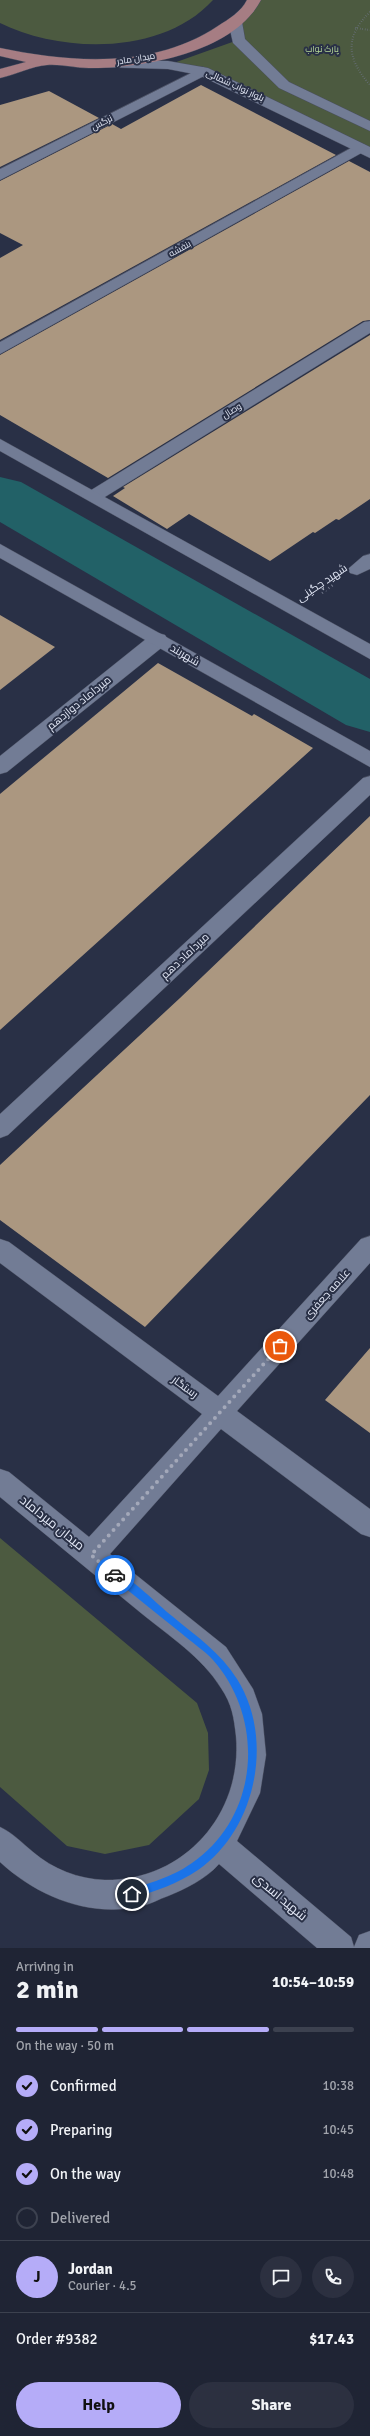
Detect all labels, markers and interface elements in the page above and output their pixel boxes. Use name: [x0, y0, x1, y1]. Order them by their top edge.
park label: پارک نواب: [305, 44, 339, 55]
street label: میدان مادر: [115, 50, 156, 68]
street label: بلوار نواب شمالی: [204, 68, 266, 104]
street label: نرگس: [90, 113, 114, 133]
street label: بنفشه: [167, 238, 193, 260]
street label: وصال: [220, 401, 244, 421]
street label: شهید چگینی: [294, 561, 350, 605]
street label: شهربند: [168, 641, 202, 669]
street label: میرداماد دوازدهم: [44, 673, 114, 733]
street label: میرداماد دهم: [158, 930, 213, 982]
street label: علامه جعفری: [301, 1266, 353, 1322]
pin: [263, 1329, 297, 1363]
icon: bag: [269, 1335, 291, 1357]
street label: رستگار: [169, 1372, 201, 1401]
street label: میدان میرداماد: [16, 1492, 88, 1554]
courier: [95, 1555, 135, 1595]
icon: car: [104, 1564, 126, 1586]
street label: شهید اسدی: [250, 1870, 310, 1924]
pin: [115, 1877, 149, 1911]
icon: home: [121, 1883, 143, 1905]
text: Arriving in: [16, 1959, 74, 1975]
text: 10:54–10:59: [272, 1973, 354, 1991]
text: 2 min: [16, 1974, 79, 2006]
text: On the way · 50 m: [16, 2038, 114, 2054]
icon: check: [16, 2075, 38, 2097]
text: Confirmed: [50, 2077, 117, 2095]
text: 10:38: [322, 2078, 354, 2094]
icon: check: [16, 2119, 38, 2141]
text: Preparing: [50, 2121, 113, 2139]
text: 10:45: [322, 2122, 354, 2138]
icon: check: [16, 2163, 38, 2185]
text: On the way: [50, 2165, 121, 2183]
text: 10:48: [322, 2166, 354, 2182]
text: Delivered: [50, 2209, 110, 2227]
button: chat: [260, 2256, 302, 2298]
button: phone: [312, 2256, 354, 2298]
text: Jordan: [68, 2260, 113, 2278]
text: J: [33, 2268, 41, 2286]
text: Courier · 4.5: [68, 2278, 137, 2294]
text: Order #9382: [16, 2330, 98, 2348]
text: $17.43: [309, 2330, 354, 2348]
button: Help: [16, 2382, 181, 2428]
button: Share: [189, 2382, 354, 2428]

